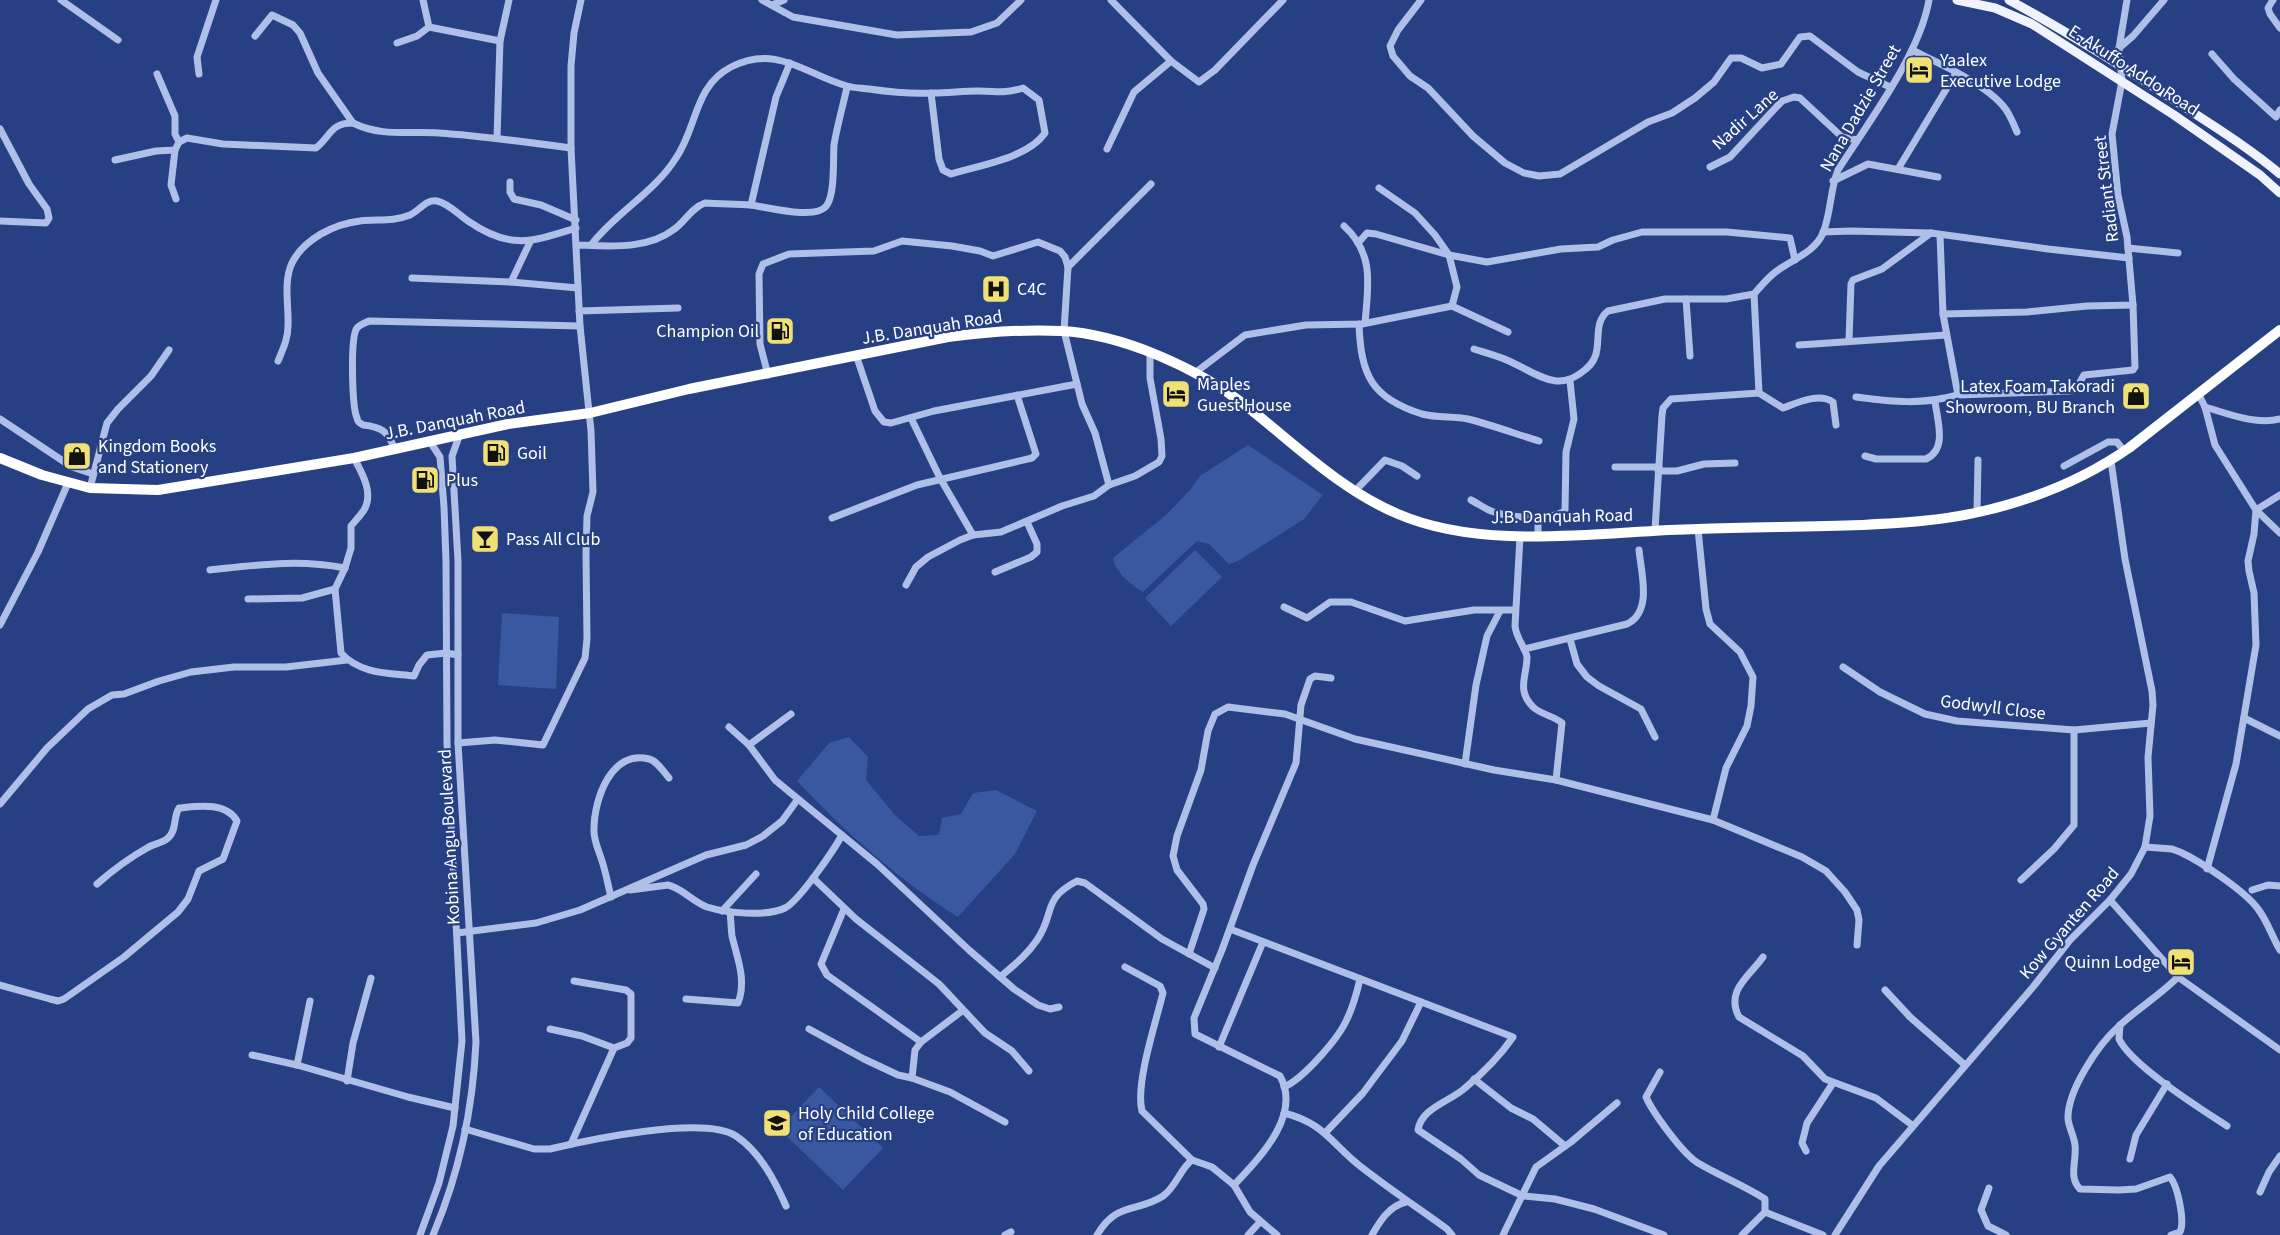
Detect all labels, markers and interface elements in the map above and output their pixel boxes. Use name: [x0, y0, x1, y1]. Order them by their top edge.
street label: E. Akuffo Addo Road: [2064, 19, 2204, 122]
street label: Nana Dadzie Street: [1814, 40, 1907, 176]
place label: Yaalex Executive Lodge: [1939, 48, 2061, 94]
hotel icon: Yaalex Executive Lodge: [1903, 54, 1935, 86]
street label: Nadir Lane: [1707, 83, 1784, 156]
street label: Radiant Street: [2088, 134, 2125, 244]
hospital icon: C4C: [980, 273, 1012, 305]
place label: C4C: [1017, 277, 1047, 302]
street label: J.B. Danquah Road: [860, 304, 1004, 351]
fuel station icon: Champion Oil: [764, 315, 796, 347]
place label: Champion Oil: [656, 319, 759, 344]
place label: Maples Guest House: [1197, 372, 1292, 418]
place label: Latex Foam Takoradi Showroom, BU Branch: [1945, 374, 2115, 420]
hotel icon: Maples Guest House: [1160, 378, 1192, 410]
shop icon: Latex Foam Takoradi Showroom, BU Branch: [2120, 380, 2152, 412]
street label: J.B. Danquah Road: [383, 395, 527, 446]
place label: Kingdom Books and Stationery: [98, 434, 216, 480]
fuel station icon: Goil: [480, 437, 512, 469]
shop icon: Kingdom Books and Stationery: [61, 440, 93, 472]
place label: Goil: [517, 441, 547, 466]
fuel station icon: Plus: [409, 464, 441, 496]
place label: Plus: [446, 468, 478, 493]
street label: J.B. Danquah Road: [1491, 503, 1633, 530]
bar icon: Pass All Club: [469, 523, 501, 555]
place label: Pass All Club: [506, 527, 600, 552]
street label: Godwyll Close: [1939, 689, 2047, 726]
street label: Kobina Angu Boulevard: [432, 748, 467, 925]
street label: Kow Gyanten Road: [2014, 862, 2125, 985]
hotel icon: Quinn Lodge: [2165, 946, 2197, 978]
place label: Quinn Lodge: [2065, 950, 2160, 975]
place label: Holy Child College of Education: [798, 1101, 935, 1147]
school or university icon: Holy Child College of Education: [761, 1107, 793, 1139]

